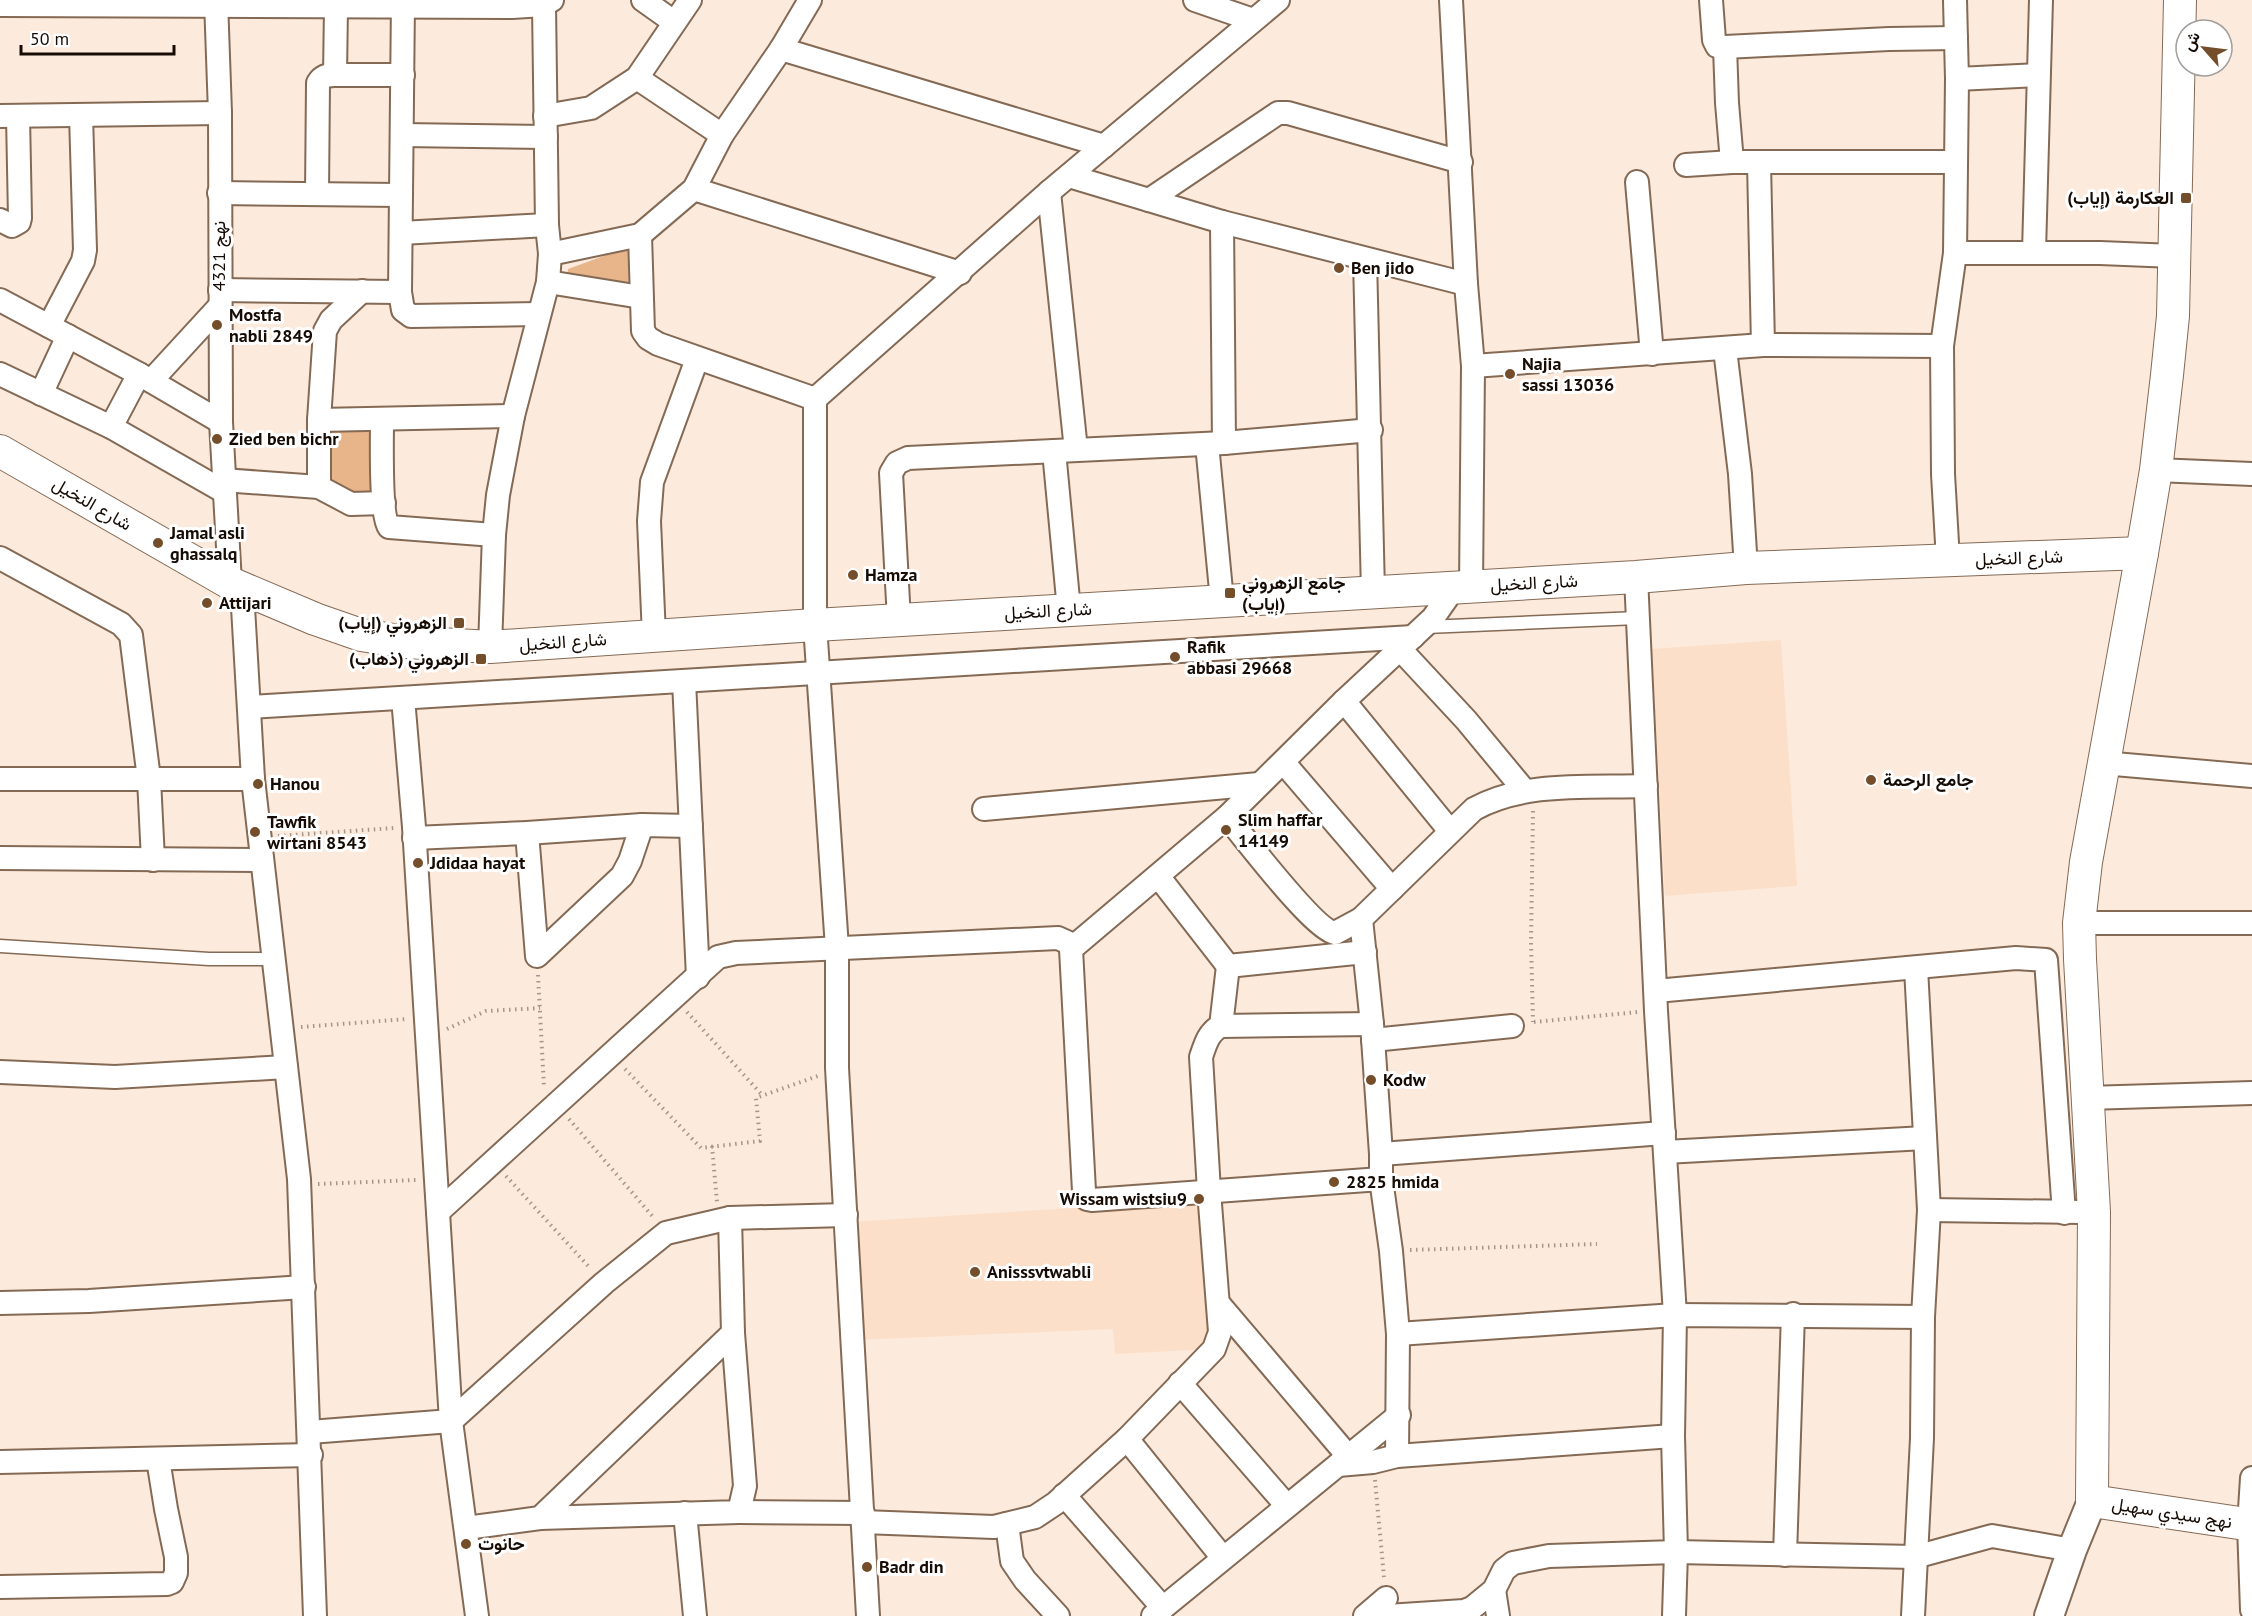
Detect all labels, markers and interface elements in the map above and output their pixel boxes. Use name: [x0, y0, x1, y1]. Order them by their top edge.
scale bar: [21, 18, 174, 56]
north arrow: [2174, 18, 2234, 78]
text: 50 m: [30, 27, 69, 50]
text: ش: [2177, 28, 2204, 54]
place label: العكارمة (إياب): [2067, 186, 2174, 210]
marker: العكارمة (إياب): [2179, 191, 2193, 205]
street label: نهج 4321: [207, 221, 231, 291]
place label: Ben jido: [1351, 256, 1415, 279]
marker: Ben jido: [1332, 261, 1346, 275]
place label: Mostfa nabli 2849: [229, 303, 313, 347]
marker: Mostfa nabli 2849: [210, 318, 224, 332]
place label: Najia sassi 13036: [1522, 352, 1614, 396]
marker: Najia sassi 13036: [1503, 367, 1517, 381]
place label: Zied ben bichr: [229, 427, 339, 450]
marker: Zied ben bichr: [210, 432, 224, 446]
street label: شارع النخيل: [48, 472, 136, 536]
place label: Jamal asli ghassalq: [169, 521, 245, 565]
marker: Jamal asli ghassalq: [151, 536, 165, 550]
street label: شارع النخيل: [1975, 544, 2063, 572]
place label: Hamza: [865, 563, 917, 586]
marker: Hamza: [846, 568, 860, 582]
street label: شارع النخيل: [1489, 569, 1579, 597]
place label: جامع الزهروني (إياب): [1242, 571, 1345, 616]
marker: جامع الزهروني (إياب): [1223, 586, 1237, 600]
place label: Attijari: [219, 591, 272, 614]
marker: Attijari: [200, 596, 214, 610]
street label: شارع النخيل: [1003, 597, 1093, 625]
place label: الزهروني (إياب): [338, 611, 447, 638]
marker: الزهروني (إياب): [452, 616, 466, 630]
street label: شارع النخيل: [518, 627, 608, 657]
place label: Rafik abbasi 29668: [1187, 635, 1292, 679]
place label: الزهروني (ذهاب): [349, 647, 469, 674]
marker: Rafik abbasi 29668: [1168, 650, 1182, 664]
marker: الزهروني (ذهاب): [474, 652, 488, 666]
place label: جامع الرحمة: [1883, 768, 1973, 792]
place label: Hanou: [270, 772, 320, 795]
marker: جامع الرحمة: [1864, 773, 1878, 787]
marker: Hanou: [251, 777, 265, 791]
place label: Slim haffar 14149: [1238, 808, 1323, 852]
place label: Tawfik wirtani 8543: [266, 810, 367, 854]
marker: Slim haffar 14149: [1219, 823, 1233, 837]
marker: Tawfik wirtani 8543: [248, 825, 262, 839]
place label: Jdidaa hayat: [429, 851, 526, 874]
marker: Jdidaa hayat: [411, 856, 425, 870]
place label: Kodw: [1383, 1068, 1427, 1091]
marker: Kodw: [1364, 1073, 1378, 1087]
place label: 2825 hmida: [1346, 1170, 1439, 1193]
marker: 2825 hmida: [1327, 1175, 1341, 1189]
place label: Wissam wistsiu9: [1060, 1187, 1187, 1210]
marker: Wissam wistsiu9: [1192, 1192, 1206, 1206]
place label: Anisssvtwabli: [987, 1260, 1091, 1283]
marker: Anisssvtwabli: [968, 1265, 982, 1279]
street label: نهج سيدي سهيل: [2110, 1492, 2234, 1537]
place label: حانوت: [478, 1532, 525, 1555]
marker: حانوت: [459, 1537, 473, 1551]
place label: Badr din: [879, 1555, 944, 1578]
marker: Badr din: [860, 1560, 874, 1574]

